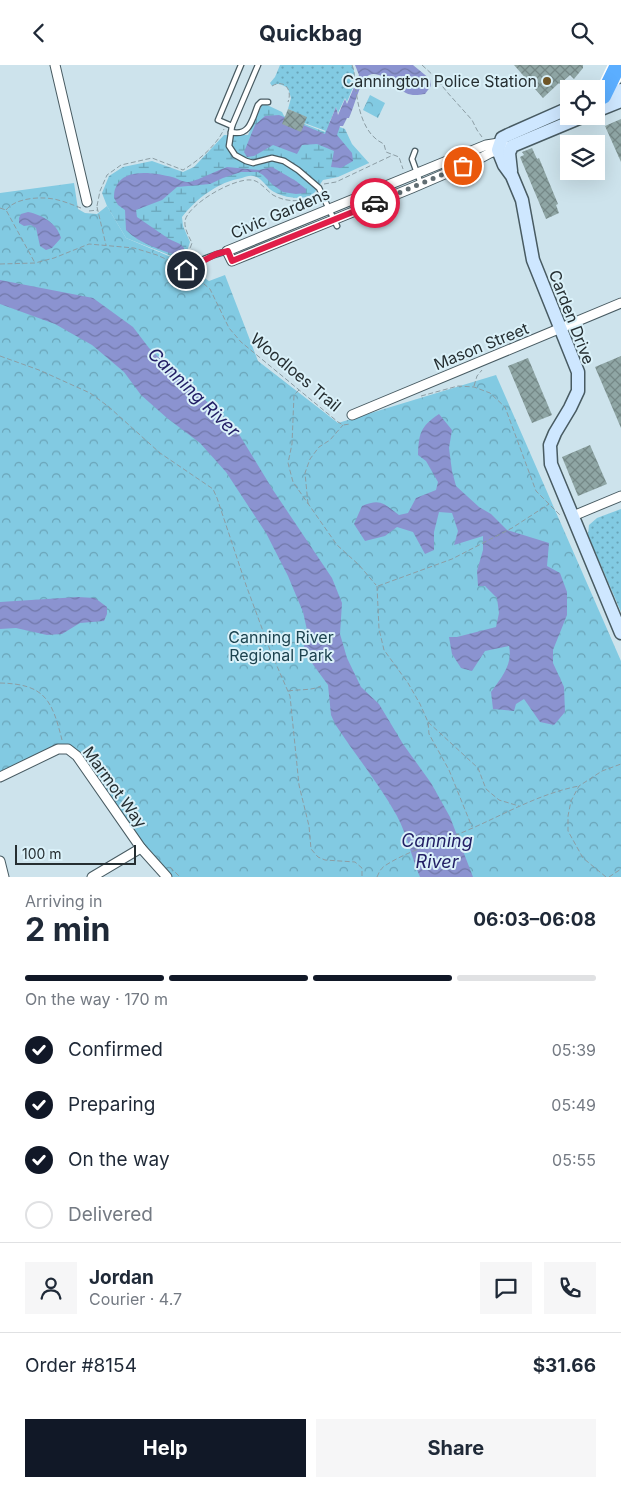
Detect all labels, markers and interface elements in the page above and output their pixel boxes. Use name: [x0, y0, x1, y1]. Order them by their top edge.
icon: back: [25, 19, 53, 47]
icon: search: [568, 19, 596, 47]
text: Quickbag: [259, 20, 362, 46]
place label: Cannington Police Station: [342, 71, 537, 91]
marker: Cannington Police Station: [541, 75, 553, 87]
map controls: [560, 80, 605, 180]
button: locate: [560, 80, 605, 125]
button: layers: [560, 135, 605, 180]
pin: [442, 145, 484, 187]
icon: bag: [449, 152, 477, 180]
courier: [350, 178, 400, 228]
street label: Civic Gardens: [227, 183, 333, 243]
icon: car: [361, 189, 389, 217]
pin: [165, 249, 207, 291]
icon: home: [172, 256, 200, 284]
street label: Carden Drive: [545, 267, 599, 367]
street label: Mason Street: [431, 318, 531, 374]
street label: Woodloes Trail: [247, 328, 345, 416]
water label: Canning River: [144, 343, 245, 442]
park label: Canning River Regional Park: [228, 627, 334, 665]
street label: Marmot Way: [79, 742, 151, 832]
water label: Canning River: [401, 830, 473, 872]
scale bar: [15, 842, 136, 865]
text: 100 m: [22, 845, 62, 862]
text: Arriving in: [25, 891, 102, 911]
text: 06:03–06:08: [473, 908, 596, 931]
text: 2 min: [25, 910, 111, 949]
text: On the way · 170 m: [25, 989, 168, 1009]
icon: check: [25, 1036, 53, 1064]
text: Confirmed: [68, 1038, 163, 1061]
text: 05:39: [552, 1040, 596, 1060]
icon: check: [25, 1091, 53, 1119]
text: Preparing: [68, 1093, 155, 1116]
text: 05:49: [551, 1095, 596, 1115]
icon: check: [25, 1146, 53, 1174]
text: On the way: [68, 1148, 170, 1171]
text: 05:55: [552, 1150, 596, 1170]
text: Delivered: [68, 1203, 153, 1226]
button: person: [25, 1262, 77, 1314]
button: chat: [480, 1262, 532, 1314]
button: phone: [544, 1262, 596, 1314]
text: Jordan: [89, 1266, 154, 1289]
text: Courier · 4.7: [89, 1289, 182, 1309]
text: Order #8154: [25, 1354, 137, 1377]
text: $31.66: [533, 1354, 596, 1377]
button: Help: [25, 1419, 306, 1477]
button: Share: [316, 1419, 596, 1477]

